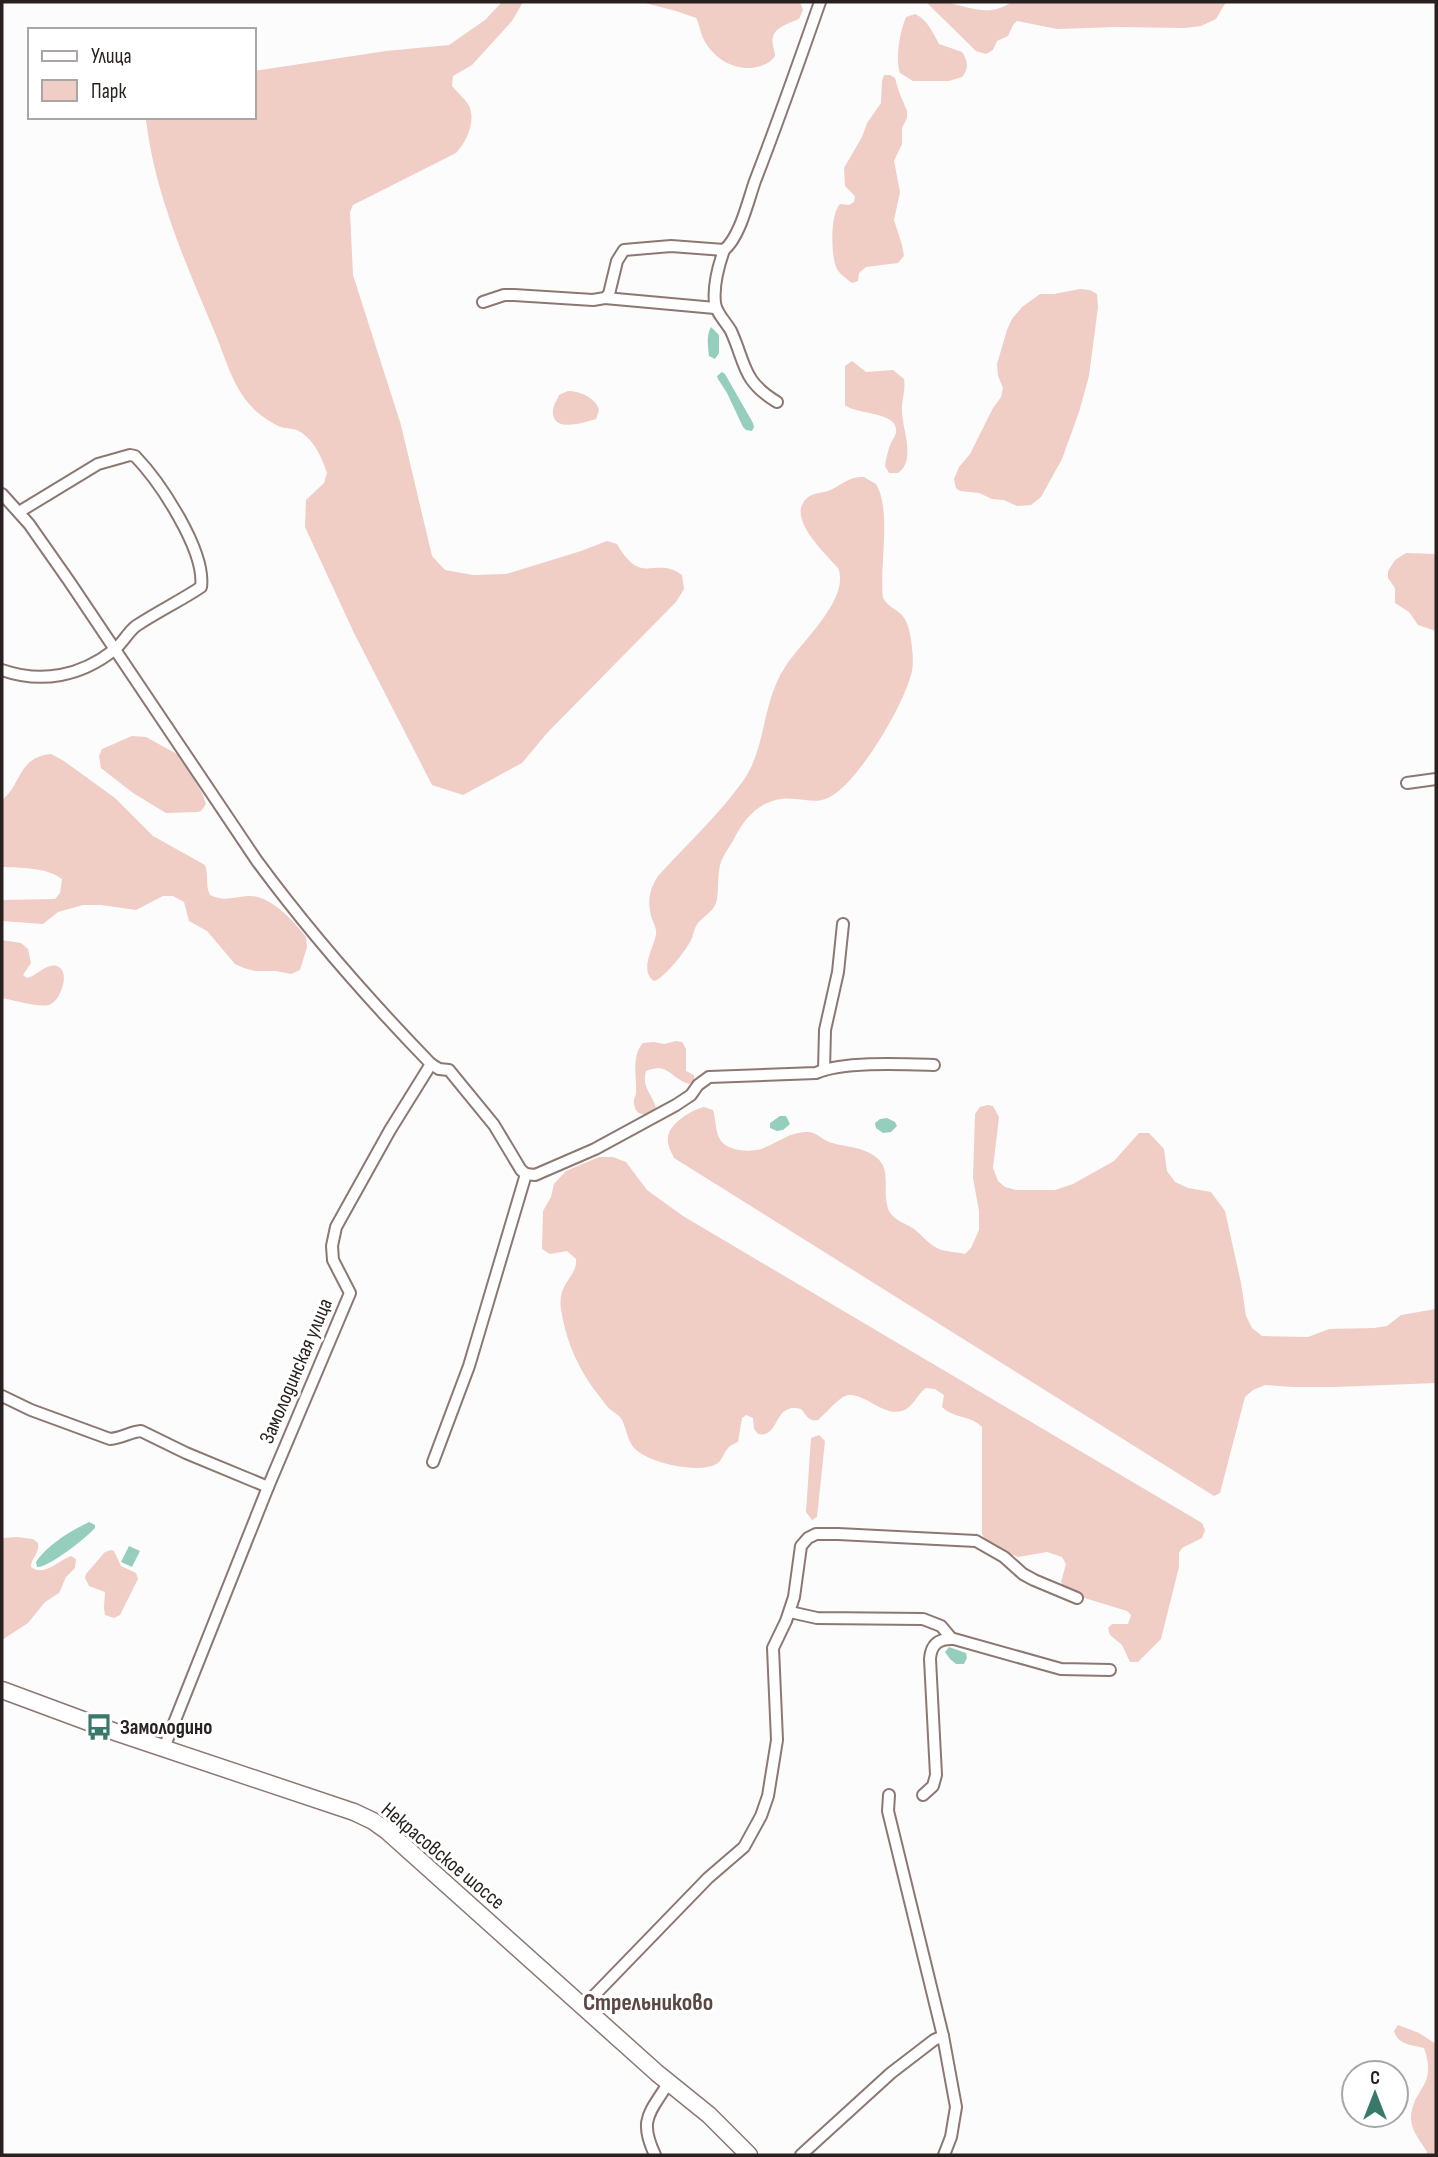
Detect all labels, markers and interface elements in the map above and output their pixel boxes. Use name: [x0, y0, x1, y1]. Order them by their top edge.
legend: [28, 28, 256, 119]
text: Улица: [91, 44, 132, 69]
text: Парк: [91, 79, 126, 104]
street label: Замолодинская улица: [254, 1295, 338, 1447]
bus stop icon: Замолодино: [84, 1712, 114, 1742]
place label: Замолодино: [120, 1715, 212, 1740]
street label: Некрасовское шоссе: [376, 1797, 510, 1915]
district label: Стрельниково: [583, 1988, 713, 2017]
north arrow: [1340, 2059, 1410, 2129]
text: С: [1370, 2067, 1380, 2090]

